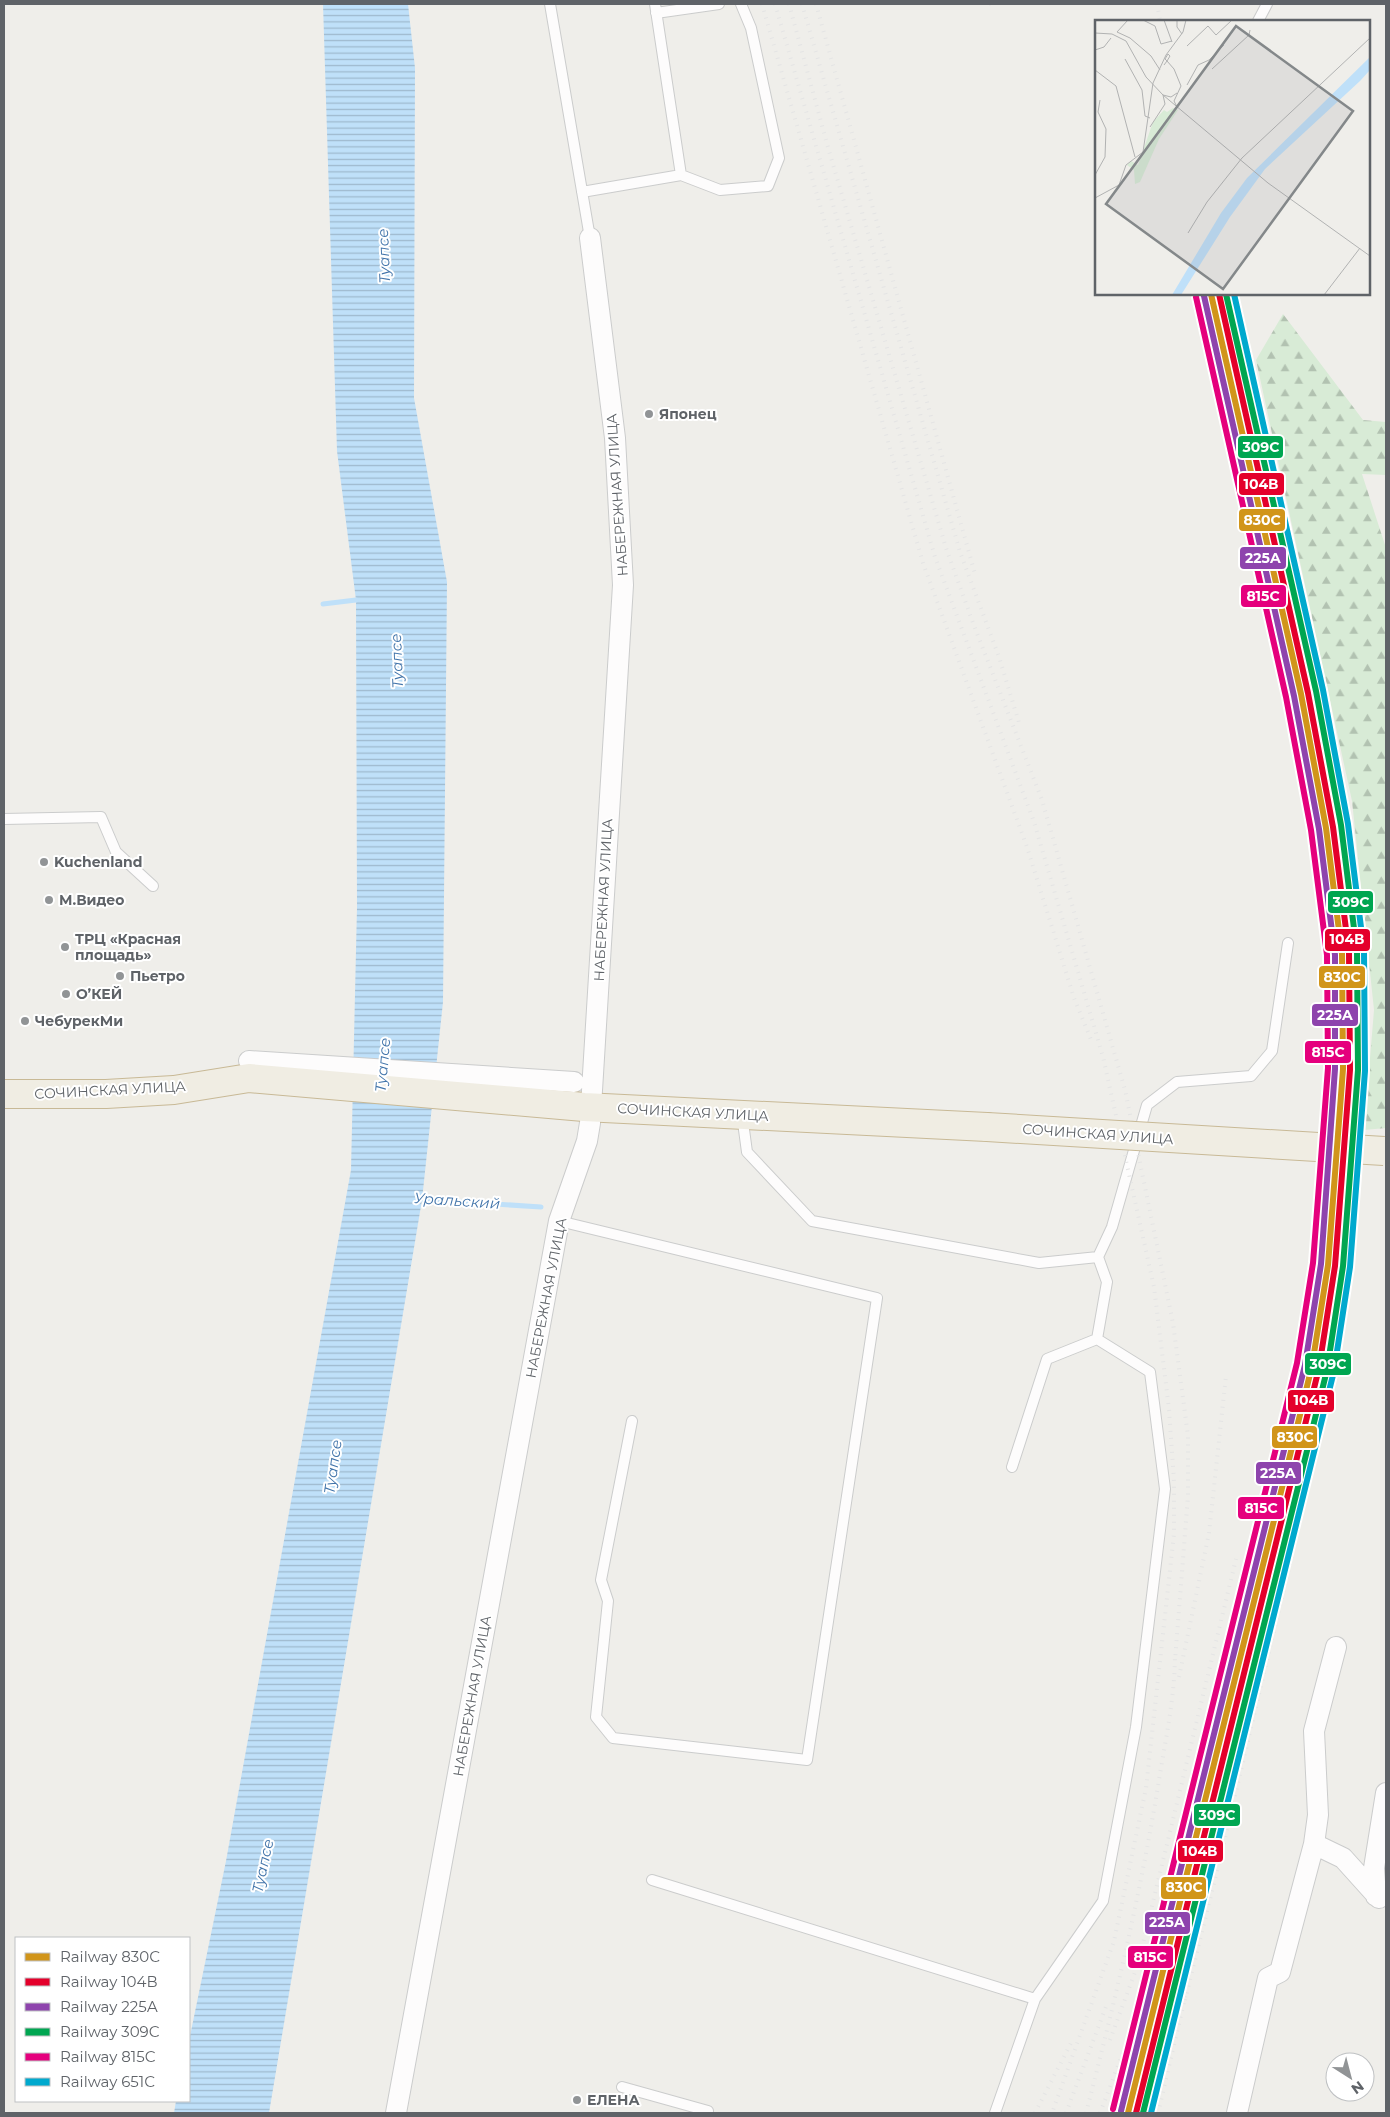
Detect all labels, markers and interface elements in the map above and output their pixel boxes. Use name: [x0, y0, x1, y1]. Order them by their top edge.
inset map: [1095, 20, 1370, 295]
water label: Туапсе: [373, 228, 394, 284]
place label: Японец: [659, 405, 717, 423]
marker: Японец: [643, 408, 655, 420]
street label: НАБЕРЕЖНАЯ УЛИЦА: [602, 412, 632, 577]
line badge: 309С: [1237, 435, 1284, 459]
text: 309С: [1242, 438, 1279, 456]
line badge: 104В: [1238, 472, 1285, 496]
text: 104В: [1243, 475, 1279, 493]
line badge: 830С: [1238, 508, 1286, 532]
text: 830С: [1243, 511, 1281, 529]
line badge: 225А: [1239, 546, 1287, 570]
text: 225А: [1245, 549, 1282, 567]
line badge: 815С: [1240, 584, 1287, 608]
text: 815С: [1246, 587, 1280, 605]
water label: Туапсе: [386, 633, 407, 689]
street label: НАБЕРЕЖНАЯ УЛИЦА: [590, 817, 616, 982]
place label: Kuchenland: [54, 853, 142, 871]
marker: Kuchenland: [38, 856, 50, 868]
line badge: 309С: [1327, 890, 1374, 914]
place label: М.Видео: [59, 891, 125, 909]
text: 309С: [1332, 893, 1369, 911]
marker: М.Видео: [43, 894, 55, 906]
line badge: 104В: [1324, 928, 1371, 952]
place label: ТРЦ «Красная площадь»: [75, 930, 181, 964]
text: 104В: [1329, 930, 1365, 948]
marker: ТРЦ «Красная площадь»: [59, 941, 71, 953]
line badge: 830С: [1318, 965, 1366, 989]
place label: Пьетро: [130, 967, 185, 985]
text: 830С: [1323, 968, 1361, 986]
marker: Пьетро: [114, 970, 126, 982]
place label: О’КЕЙ: [76, 985, 122, 1003]
marker: О’КЕЙ: [60, 988, 72, 1000]
line badge: 225А: [1311, 1003, 1359, 1027]
text: 225А: [1317, 1006, 1354, 1024]
place label: ЧебурекМи: [35, 1012, 123, 1030]
marker: ЧебурекМи: [19, 1015, 31, 1027]
water label: Туапсе: [371, 1037, 394, 1093]
line badge: 815С: [1304, 1040, 1352, 1064]
text: 815С: [1311, 1043, 1345, 1061]
street label: СОЧИНСКАЯ УЛИЦА: [34, 1077, 187, 1103]
street label: СОЧИНСКАЯ УЛИЦА: [617, 1099, 770, 1125]
street label: СОЧИНСКАЯ УЛИЦА: [1022, 1120, 1175, 1148]
water label: Уральский: [413, 1188, 501, 1213]
street label: НАБЕРЕЖНАЯ УЛИЦА: [522, 1216, 571, 1380]
line badge: 309С: [1304, 1352, 1352, 1376]
text: 309С: [1309, 1355, 1346, 1373]
line badge: 104В: [1287, 1389, 1335, 1413]
text: 104В: [1293, 1391, 1329, 1409]
line badge: 830С: [1271, 1425, 1318, 1449]
text: 830С: [1276, 1428, 1314, 1446]
water label: Туапсе: [319, 1438, 346, 1495]
line badge: 225А: [1255, 1461, 1302, 1485]
text: 225А: [1260, 1464, 1297, 1482]
line badge: 815С: [1237, 1496, 1285, 1520]
text: 815С: [1244, 1499, 1278, 1517]
street label: НАБЕРЕЖНАЯ УЛИЦА: [449, 1614, 495, 1778]
line badge: 309С: [1193, 1803, 1241, 1827]
text: 309С: [1198, 1806, 1235, 1824]
water label: Туапсе: [248, 1837, 277, 1895]
line badge: 104В: [1177, 1839, 1224, 1863]
text: 104В: [1182, 1842, 1218, 1860]
line badge: 830С: [1160, 1876, 1207, 1900]
text: 830С: [1165, 1878, 1203, 1896]
line badge: 225А: [1144, 1911, 1191, 1935]
text: 225А: [1149, 1913, 1186, 1931]
legend: [15, 1937, 190, 2102]
line badge: 815С: [1127, 1945, 1174, 1969]
text: Railway 830С: [60, 1947, 160, 1966]
text: 815С: [1133, 1948, 1167, 1966]
text: Railway 104В: [60, 1972, 158, 1991]
text: Railway 225А: [60, 1997, 158, 2016]
text: Railway 309С: [60, 2022, 160, 2041]
text: Railway 815С: [60, 2047, 156, 2066]
north arrow: [1325, 2052, 1375, 2102]
text: Railway 651С: [60, 2072, 155, 2091]
text: N: [1348, 2077, 1368, 2098]
place label: ЕЛЕНА: [587, 2091, 640, 2109]
marker: ЕЛЕНА: [571, 2094, 583, 2106]

